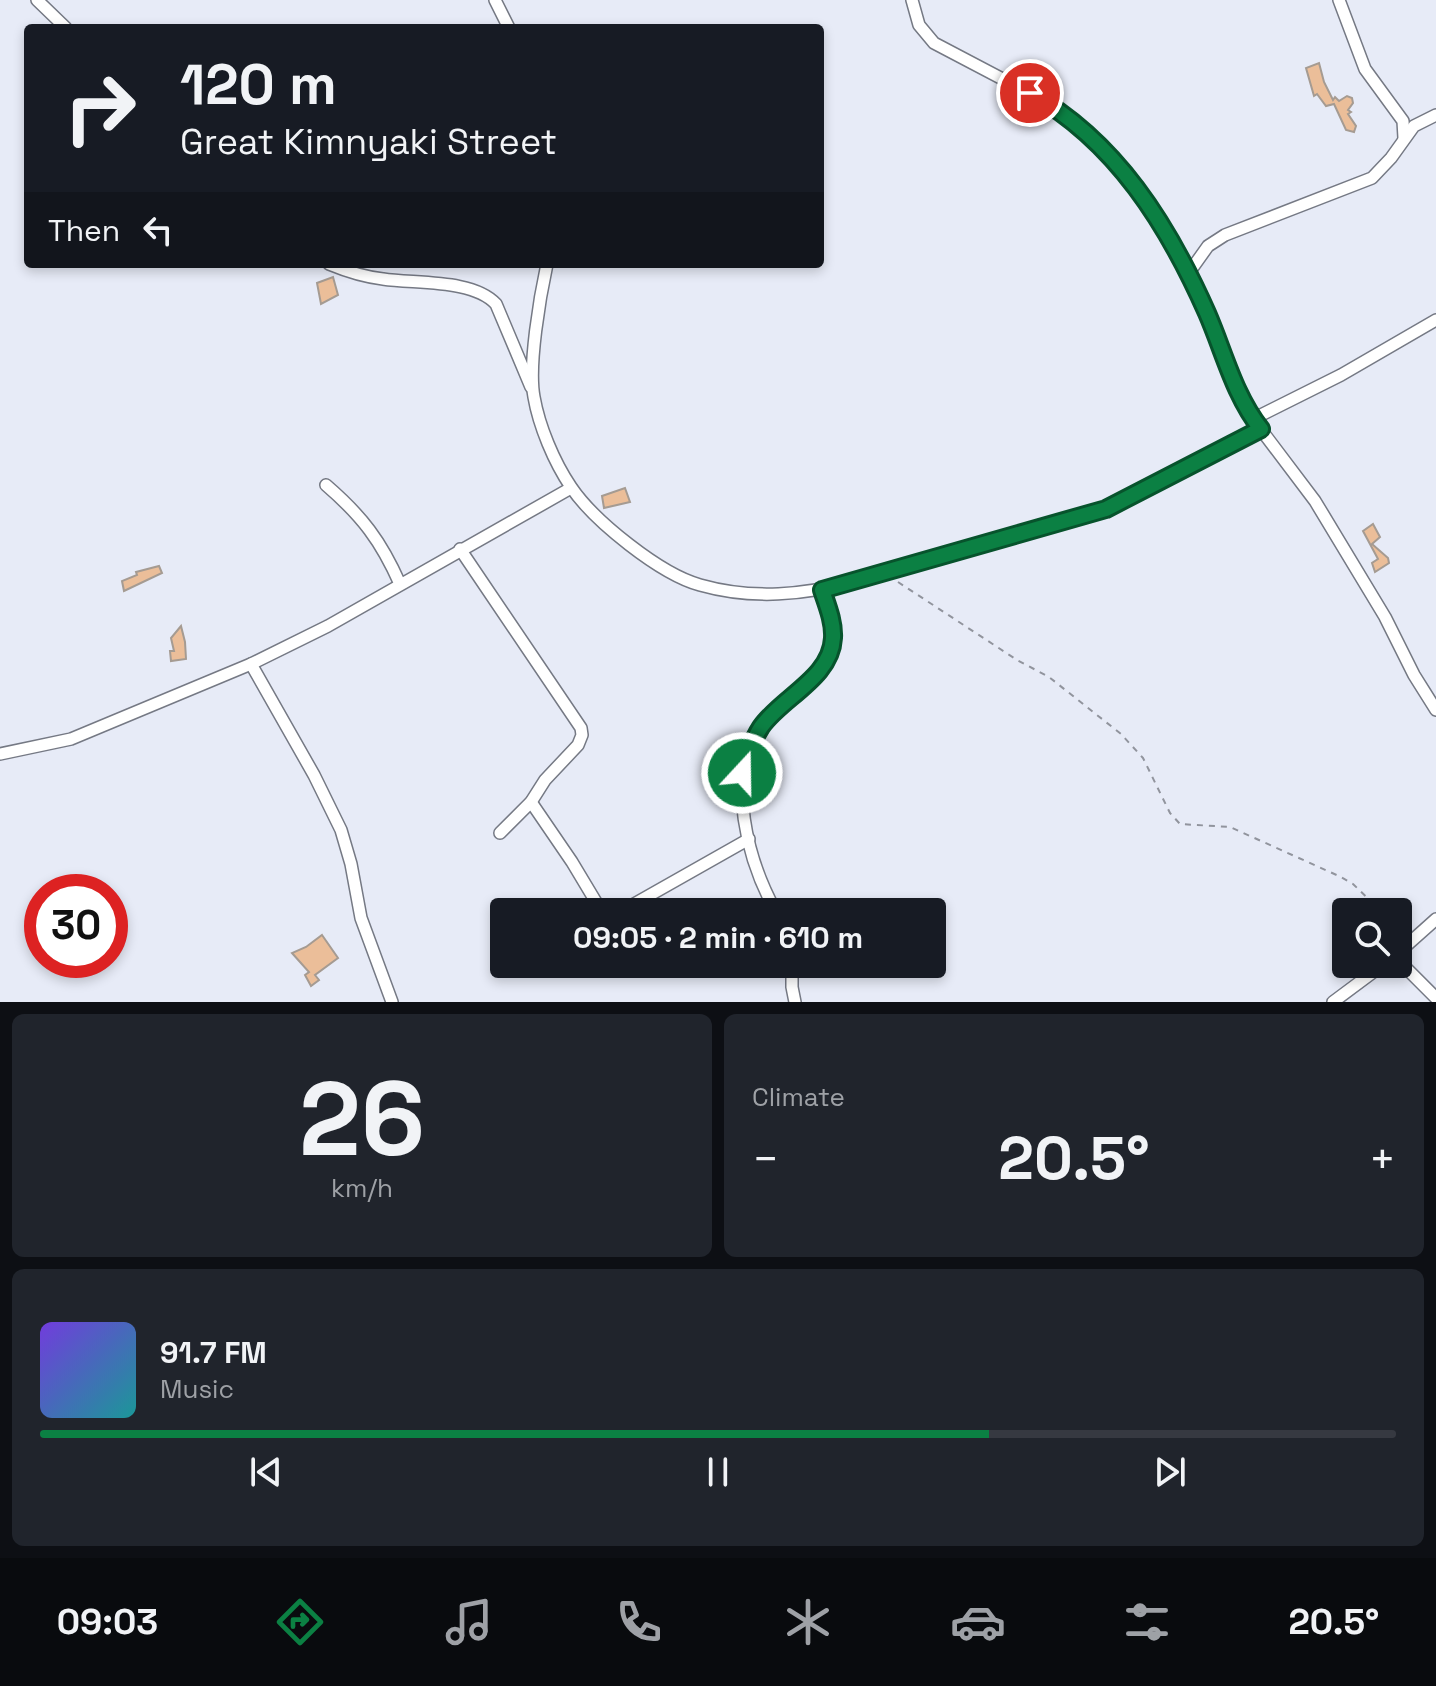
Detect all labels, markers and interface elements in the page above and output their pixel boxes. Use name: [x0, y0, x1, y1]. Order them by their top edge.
text: 120 m: [180, 49, 337, 120]
icon: right: [48, 56, 152, 160]
pin: [996, 59, 1064, 127]
icon: arrive: [1008, 71, 1052, 115]
text: Great Kimnyaki Street: [180, 119, 557, 165]
icon: left: [136, 208, 180, 252]
text: Then: [48, 211, 120, 250]
position arrow: [700, 731, 784, 815]
speed limit sign: 30: [24, 874, 128, 978]
map controls: [1332, 898, 1412, 978]
button: search: [1332, 898, 1412, 978]
text: 09:05 · 2 min · 610 m: [573, 918, 863, 957]
text: 26: [299, 1053, 425, 1185]
text: Climate: [752, 1080, 845, 1114]
text: 20.5°: [998, 1120, 1150, 1197]
text: −: [752, 1131, 779, 1187]
text: +: [1369, 1131, 1396, 1187]
text: km/h: [331, 1171, 393, 1205]
text: 91.7 FM: [160, 1333, 267, 1372]
text: Music: [160, 1372, 234, 1406]
icon: previous: [244, 1450, 288, 1494]
icon: pause: [696, 1450, 740, 1494]
icon: next: [1148, 1450, 1192, 1494]
icon: directions: [272, 1594, 328, 1650]
icon: music: [441, 1594, 497, 1650]
icon: phone: [611, 1594, 667, 1650]
icon: climate: [780, 1594, 836, 1650]
icon: car: [950, 1594, 1006, 1650]
icon: filters: [1119, 1594, 1175, 1650]
text: 09:03: [57, 1599, 158, 1645]
text: 20.5°: [1288, 1599, 1379, 1645]

